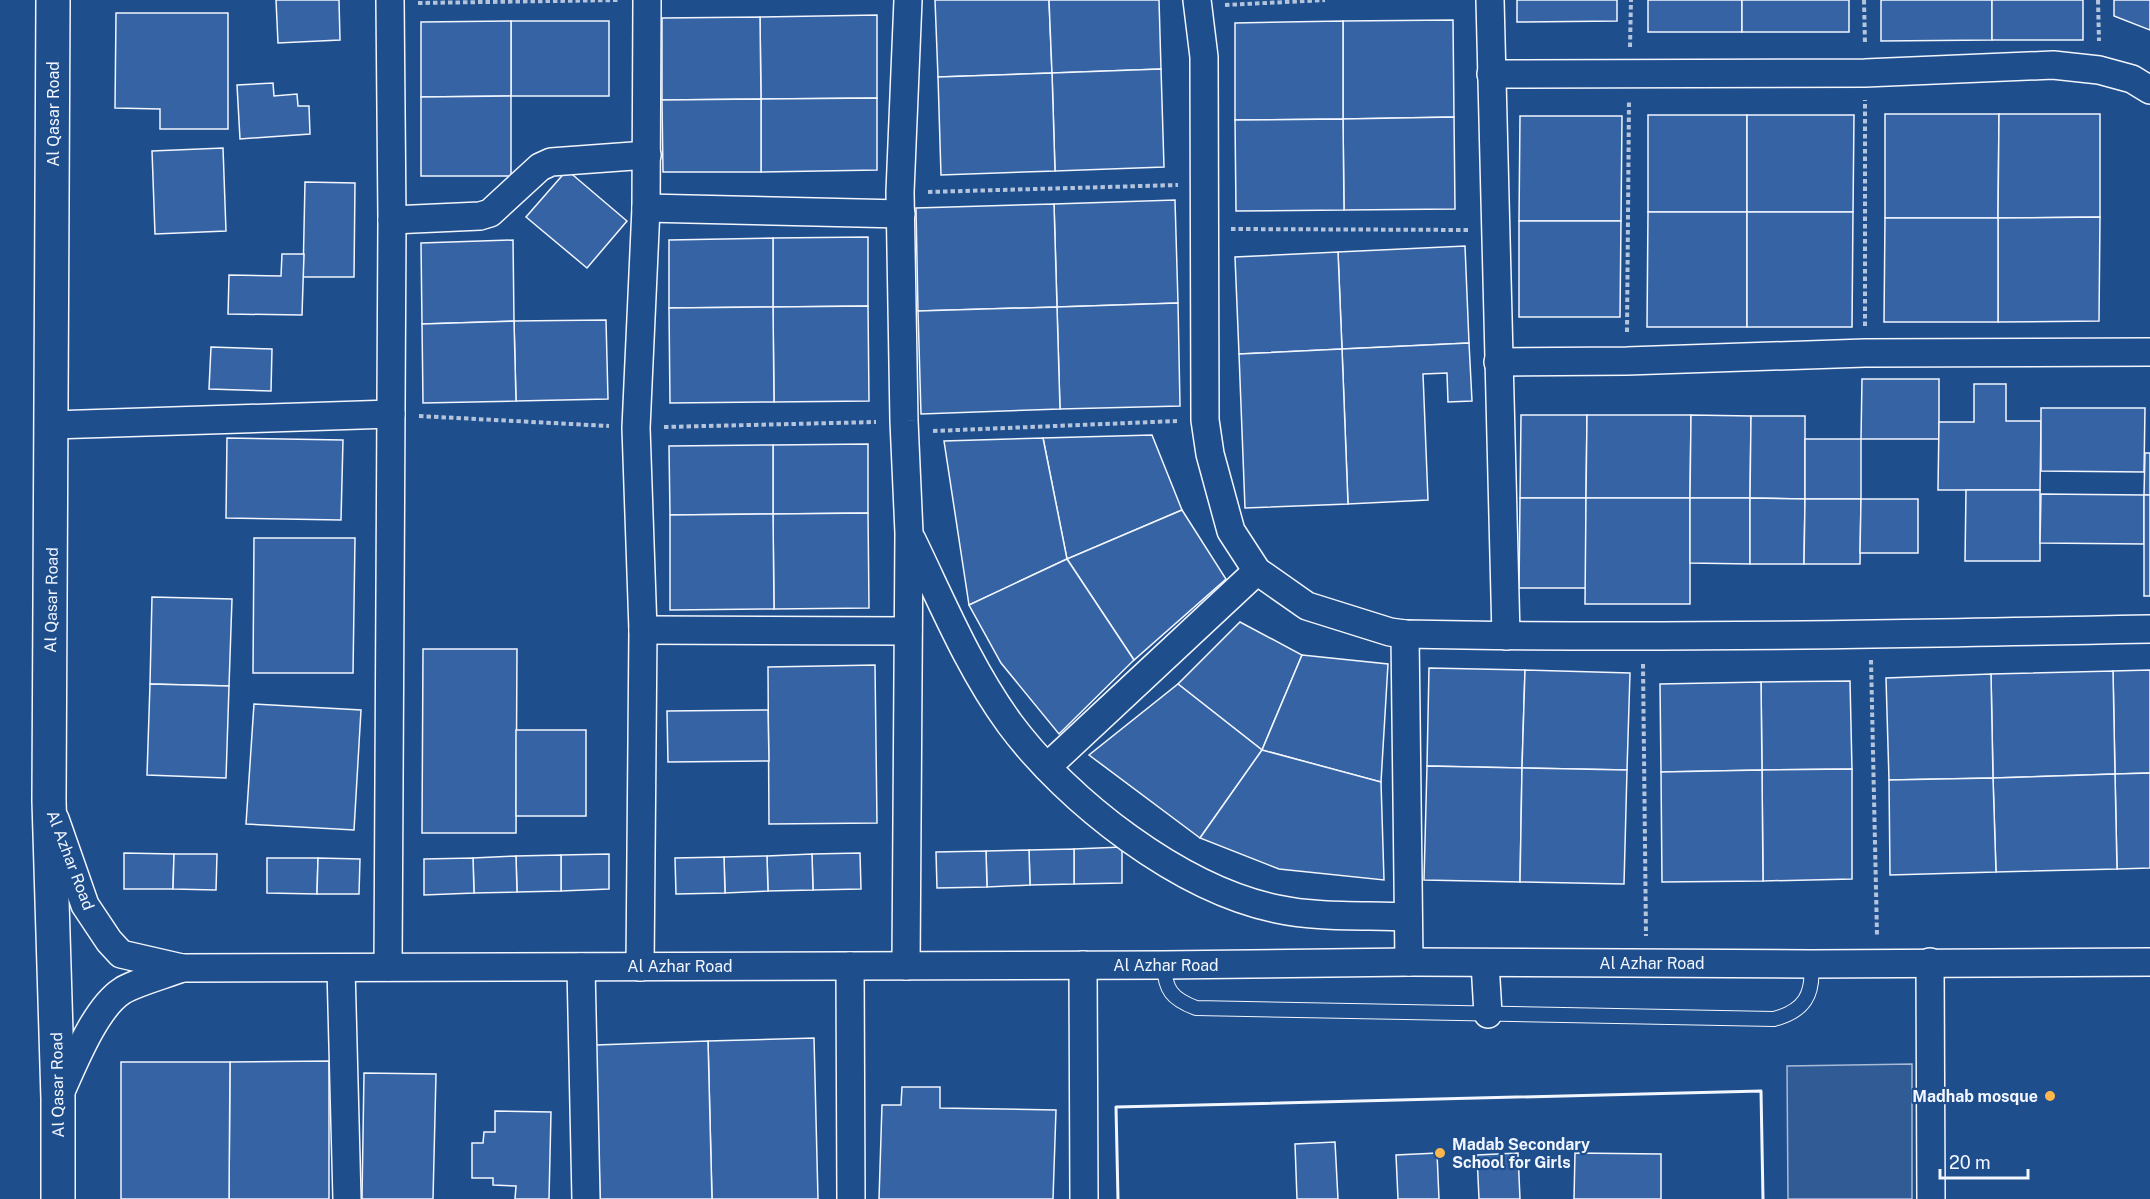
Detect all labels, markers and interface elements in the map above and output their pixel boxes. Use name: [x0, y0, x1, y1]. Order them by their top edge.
street label: Al Qasar Road: [44, 61, 63, 167]
street label: Al Qasar Road: [41, 547, 62, 653]
street label: Al Azhar Road: [43, 808, 98, 913]
street label: Al Azhar Road: [1599, 954, 1705, 973]
street label: Al Azhar Road: [1113, 956, 1219, 975]
street label: Al Azhar Road: [627, 957, 733, 976]
street label: Al Qasar Road: [47, 1032, 68, 1138]
place label: Madhab mosque: [1912, 1087, 2038, 1106]
marker: Madhab mosque: [2043, 1089, 2057, 1103]
place label: Madab Secondary School for Girls: [1452, 1135, 1590, 1172]
scale bar: [1940, 1142, 2028, 1180]
marker: Madab Secondary School for Girls: [1433, 1146, 1447, 1160]
text: 20 m: [1949, 1152, 1991, 1173]

